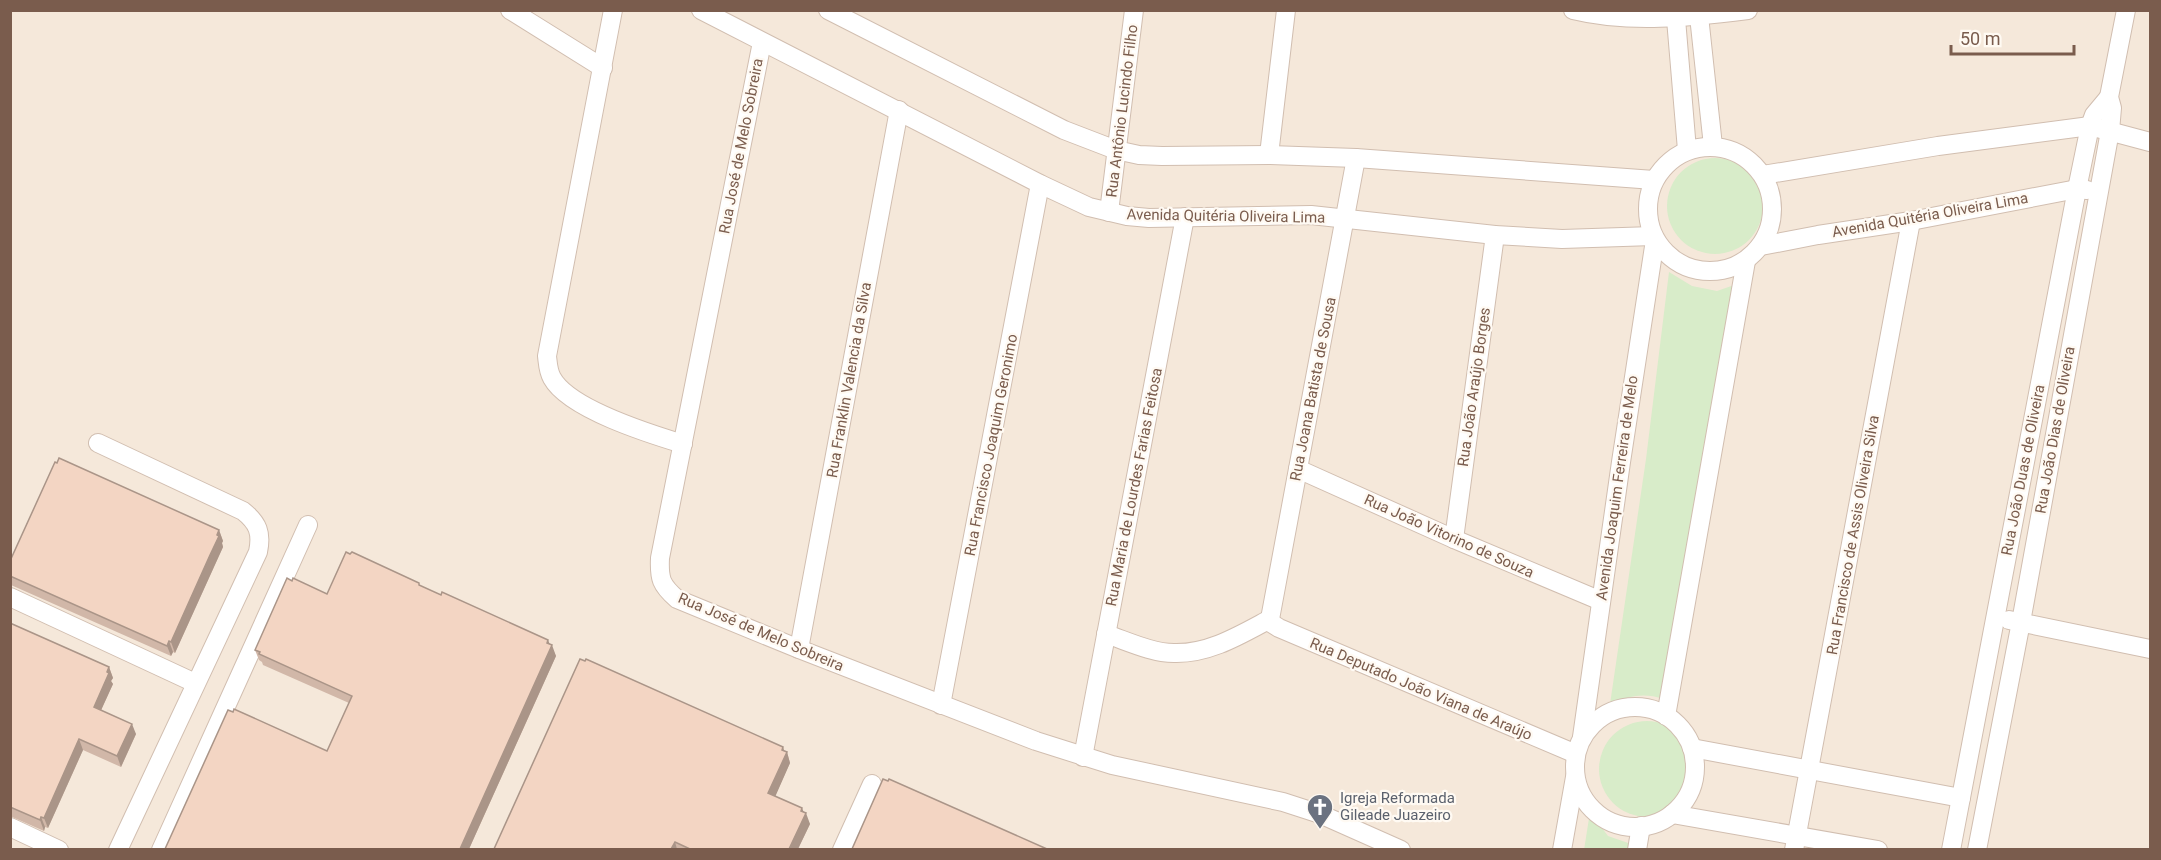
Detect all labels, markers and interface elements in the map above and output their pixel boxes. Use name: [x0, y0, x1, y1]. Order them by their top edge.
scale bar: [1951, 18, 2074, 56]
street label: Rua Antônio Lucindo Filho: [1102, 24, 1142, 198]
text: 50 m: [1960, 28, 2000, 49]
street label: Rua José de Melo Sobreira: [715, 57, 767, 235]
street label: Avenida Quitéria Oliveira Lima: [1831, 189, 2029, 241]
street label: Avenida Quitéria Oliveira Lima: [1127, 205, 1325, 227]
street label: Rua Franklin Valencia da Silva: [823, 281, 875, 479]
street label: Rua Joana Batista de Sousa: [1286, 296, 1340, 482]
street label: Rua João Araújo Borges: [1454, 306, 1494, 468]
street label: Rua Francisco Joaquim Geronimo: [961, 333, 1021, 557]
street label: Rua João Dias de Oliveira: [2031, 345, 2079, 515]
street label: Rua Maria de Lourdes Farias Feitosa: [1102, 366, 1166, 608]
street label: Avenida Joaquim Ferreira de Melo: [1592, 374, 1642, 602]
street label: Rua João Duas de Oliveira: [1998, 383, 2048, 557]
street label: Rua Francisco de Assis Oliveira Silva: [1823, 414, 1883, 656]
street label: Rua João Vitorino de Souza: [1361, 490, 1537, 582]
street label: Rua José de Melo Sobreira: [676, 589, 846, 675]
street label: Rua Deputado João Viana de Araújo: [1307, 634, 1535, 744]
place label: Igreja Reformada Gileade Juazeiro: [1340, 789, 1455, 824]
church icon: Igreja Reformada Gileade Juazeiro: [1305, 792, 1335, 830]

